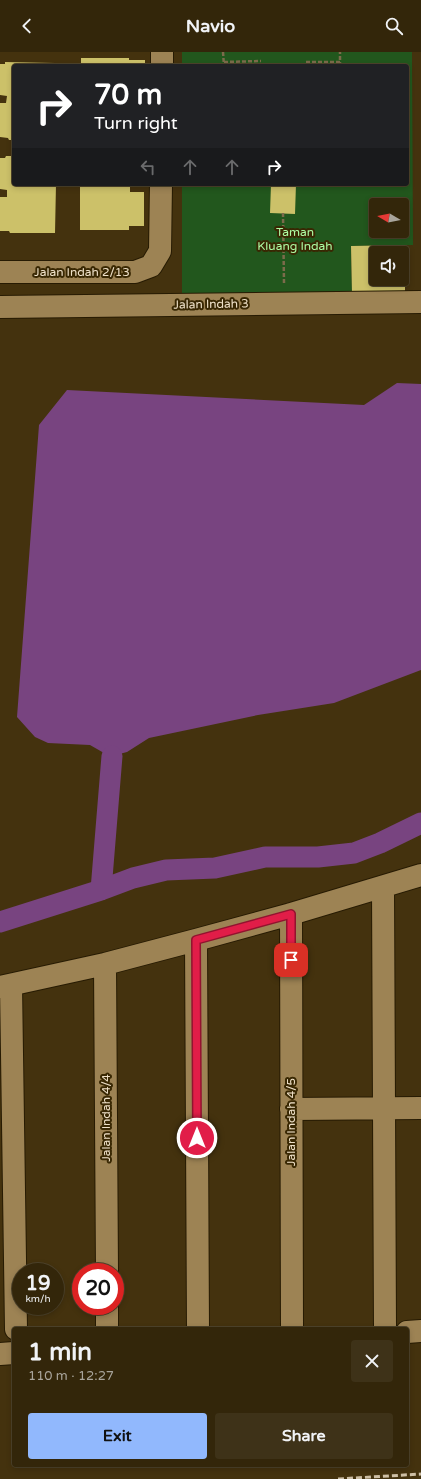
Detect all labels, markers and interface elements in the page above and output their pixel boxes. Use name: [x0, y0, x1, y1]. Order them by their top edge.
icon: back: [16, 15, 38, 37]
text: Navio: [186, 15, 235, 37]
icon: search: [383, 15, 405, 37]
text: 70 m: [94, 78, 162, 112]
icon: right: [28, 80, 80, 132]
text: Turn right: [94, 112, 178, 134]
icon: left: [137, 156, 159, 178]
icon: ahead: [179, 156, 201, 178]
icon: ahead: [221, 156, 243, 178]
icon: right: [263, 156, 285, 178]
north arrow: [369, 198, 409, 238]
map controls: [369, 198, 409, 286]
park label: Taman Kluang Indah: [257, 225, 333, 253]
button: sound: [369, 246, 409, 286]
street label: Jalan Indah 2/13: [34, 265, 130, 279]
street label: Jalan Indah 3: [173, 296, 249, 312]
pin: [274, 943, 308, 977]
icon: arrive: [280, 949, 302, 971]
street label: Jalan Indah 4/4: [99, 1074, 113, 1162]
street label: Jalan Indah 4/5: [284, 1078, 298, 1166]
position arrow: [176, 1117, 218, 1159]
speed limit sign: 20: [72, 1263, 124, 1315]
text: 19: [25, 1272, 51, 1296]
text: km/h: [25, 1293, 51, 1305]
text: 1 min: [28, 1338, 92, 1367]
button: close: [351, 1340, 393, 1382]
text: 110 m · 12:27: [28, 1368, 114, 1384]
button: Exit: [28, 1413, 207, 1459]
button: Share: [215, 1413, 393, 1459]

